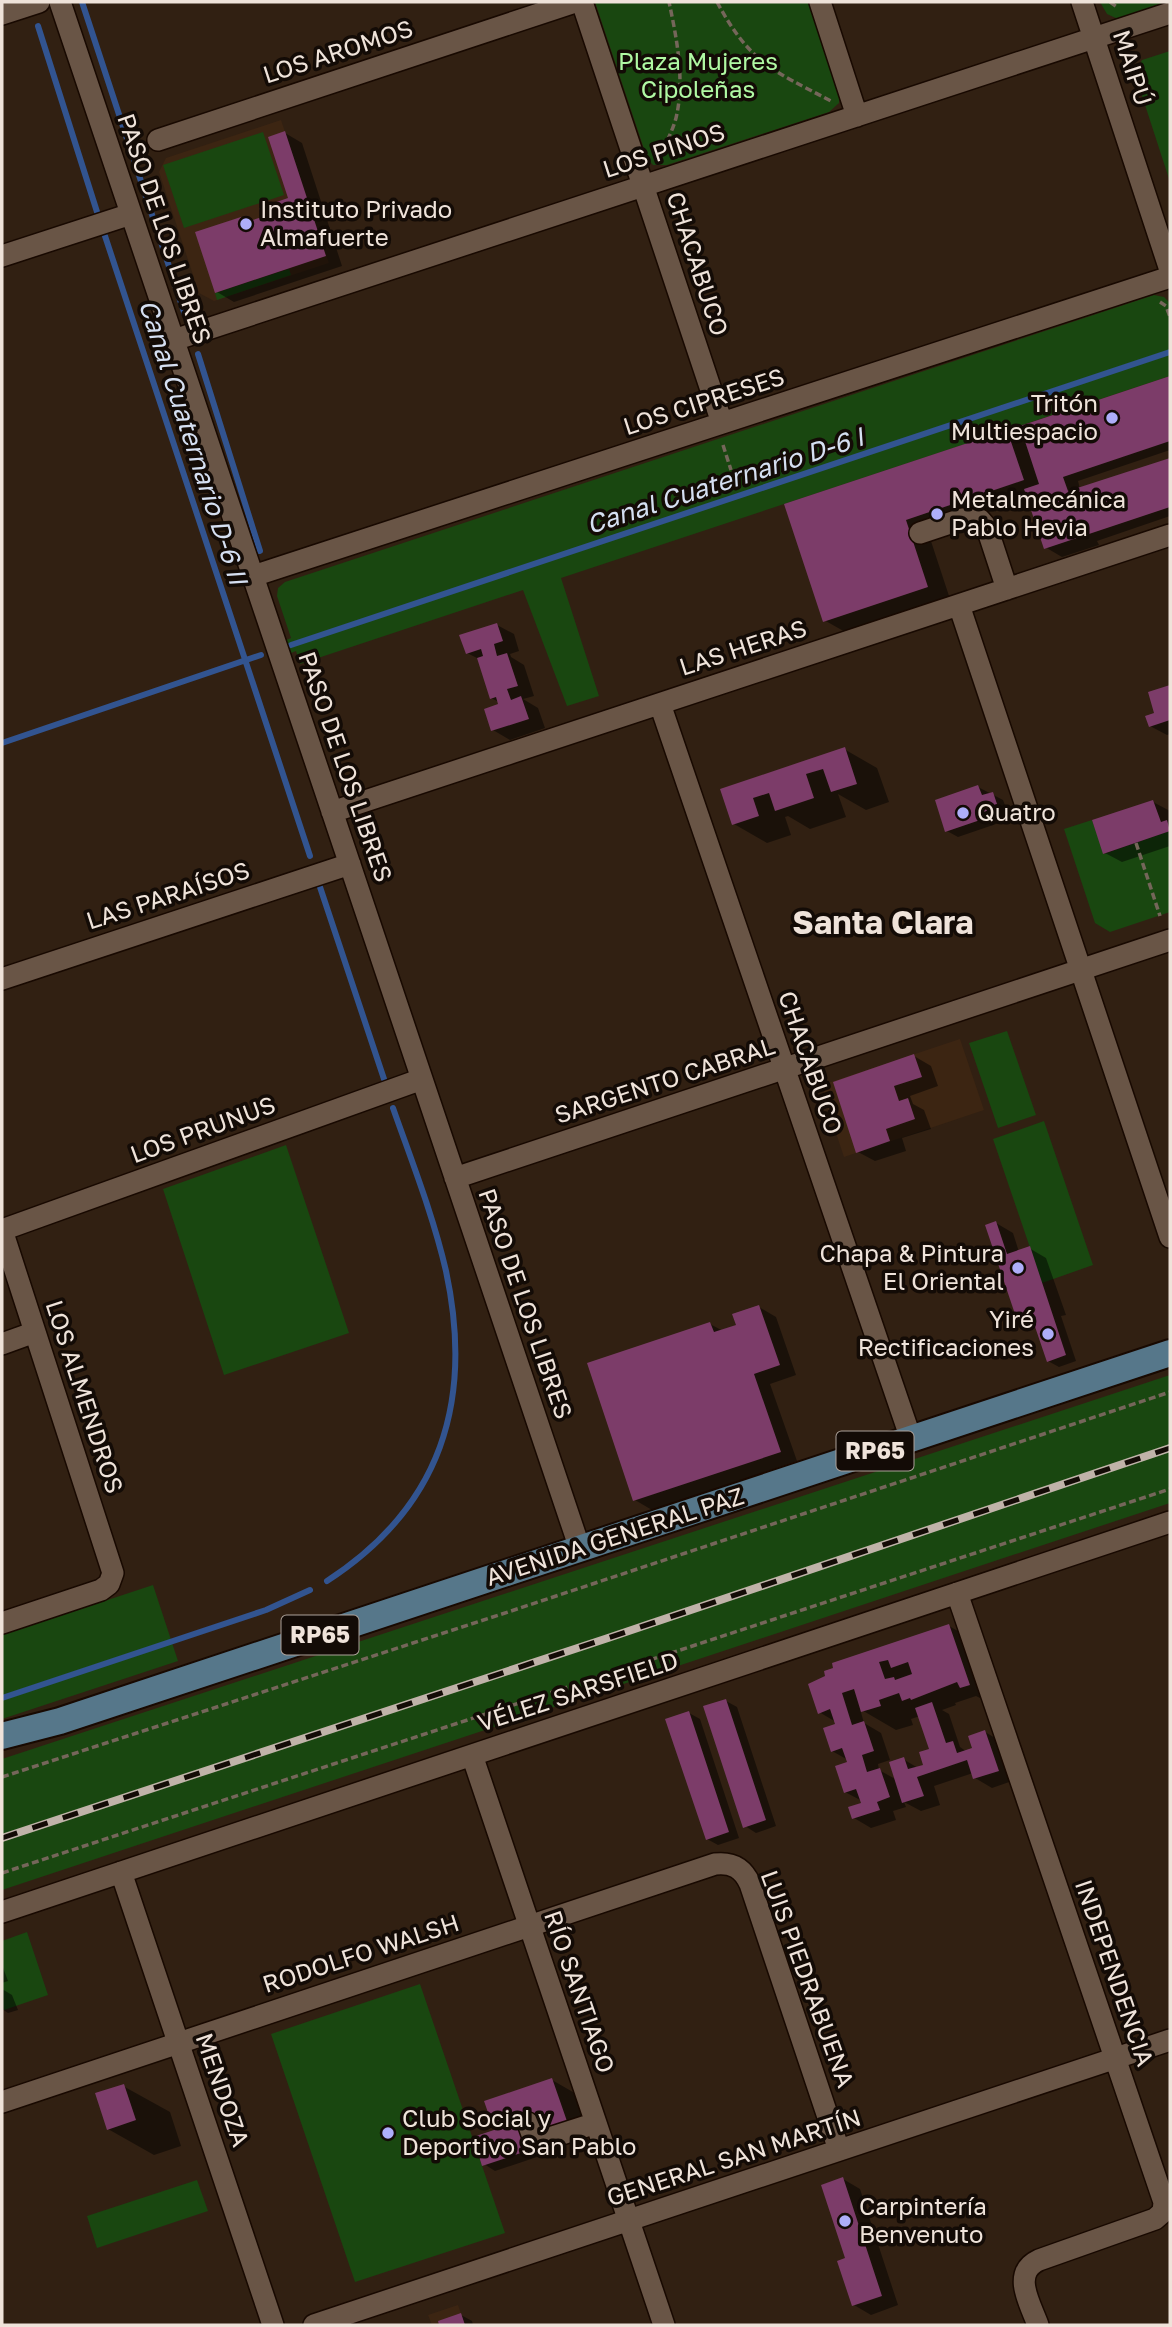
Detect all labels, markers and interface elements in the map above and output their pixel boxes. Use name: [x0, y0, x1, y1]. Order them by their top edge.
street label: LOS AROMOS: [259, 13, 416, 88]
street label: MAIPÚ: [1108, 26, 1159, 109]
park label: Plaza Mujeres Cipoleñas: [618, 46, 778, 103]
street label: PASO DE LOS LIBRES: [112, 110, 218, 347]
street label: LOS PINOS: [599, 116, 728, 183]
street label: CHACABUCO: [661, 188, 735, 339]
place label: Instituto Privado Almafuerte: [260, 194, 452, 251]
marker: Instituto Privado Almafuerte: [238, 216, 254, 232]
water label: Canal Cuaternario D-6 II: [133, 295, 255, 590]
street label: LOS CIPRESES: [619, 361, 788, 440]
place label: Tritón Multiespacio: [951, 388, 1098, 445]
marker: Tritón Multiespacio: [1104, 410, 1120, 426]
water label: Canal Cuaternario D-6 I: [582, 420, 869, 540]
place label: Metalmecánica Pablo Hevia: [951, 484, 1126, 541]
marker: Metalmecánica Pablo Hevia: [929, 506, 945, 522]
street label: LAS HERAS: [675, 612, 810, 681]
street label: PASO DE LOS LIBRES: [293, 648, 399, 885]
place label: Quatro: [977, 797, 1056, 826]
marker: Quatro: [955, 805, 971, 821]
street label: LAS PARAÍSOS: [82, 855, 253, 935]
district label: Santa Clara: [792, 903, 974, 941]
street label: CHACABUCO: [773, 987, 850, 1138]
street label: SARGENTO CABRAL: [551, 1030, 778, 1129]
street label: LOS PRUNUS: [126, 1089, 279, 1168]
street label: PASO DE LOS LIBRES: [473, 1185, 579, 1422]
place label: Chapa & Pintura El Oriental: [819, 1238, 1004, 1295]
marker: Chapa & Pintura El Oriental: [1010, 1260, 1026, 1276]
street label: LOS ALMENDROS: [41, 1296, 130, 1497]
place label: Yiré Rectificaciones: [858, 1304, 1034, 1361]
marker: Yiré Rectificaciones: [1040, 1326, 1056, 1342]
road number: RP65: [836, 1432, 914, 1470]
street label: AVENIDA GENERAL PAZ: [482, 1480, 747, 1591]
road number: RP65: [282, 1616, 358, 1654]
street label: VÉLEZ SARSFIELD: [474, 1644, 682, 1737]
street label: LUIS PIEDRABUENA: [756, 1866, 861, 2091]
street label: INDEPENDENCIA: [1070, 1875, 1161, 2070]
street label: RODOLFO WALSH: [259, 1907, 462, 1998]
street label: RÍO SANTIAGO: [539, 1907, 622, 2076]
street label: MENDOZA: [190, 2029, 256, 2150]
street label: GENERAL SAN MARTÍN: [603, 2102, 864, 2211]
place label: Club Social y Deportivo San Pablo: [402, 2103, 636, 2160]
marker: Club Social y Deportivo San Pablo: [380, 2125, 396, 2141]
place label: Carpintería Benvenuto: [859, 2191, 987, 2248]
marker: Carpintería Benvenuto: [837, 2213, 853, 2229]

